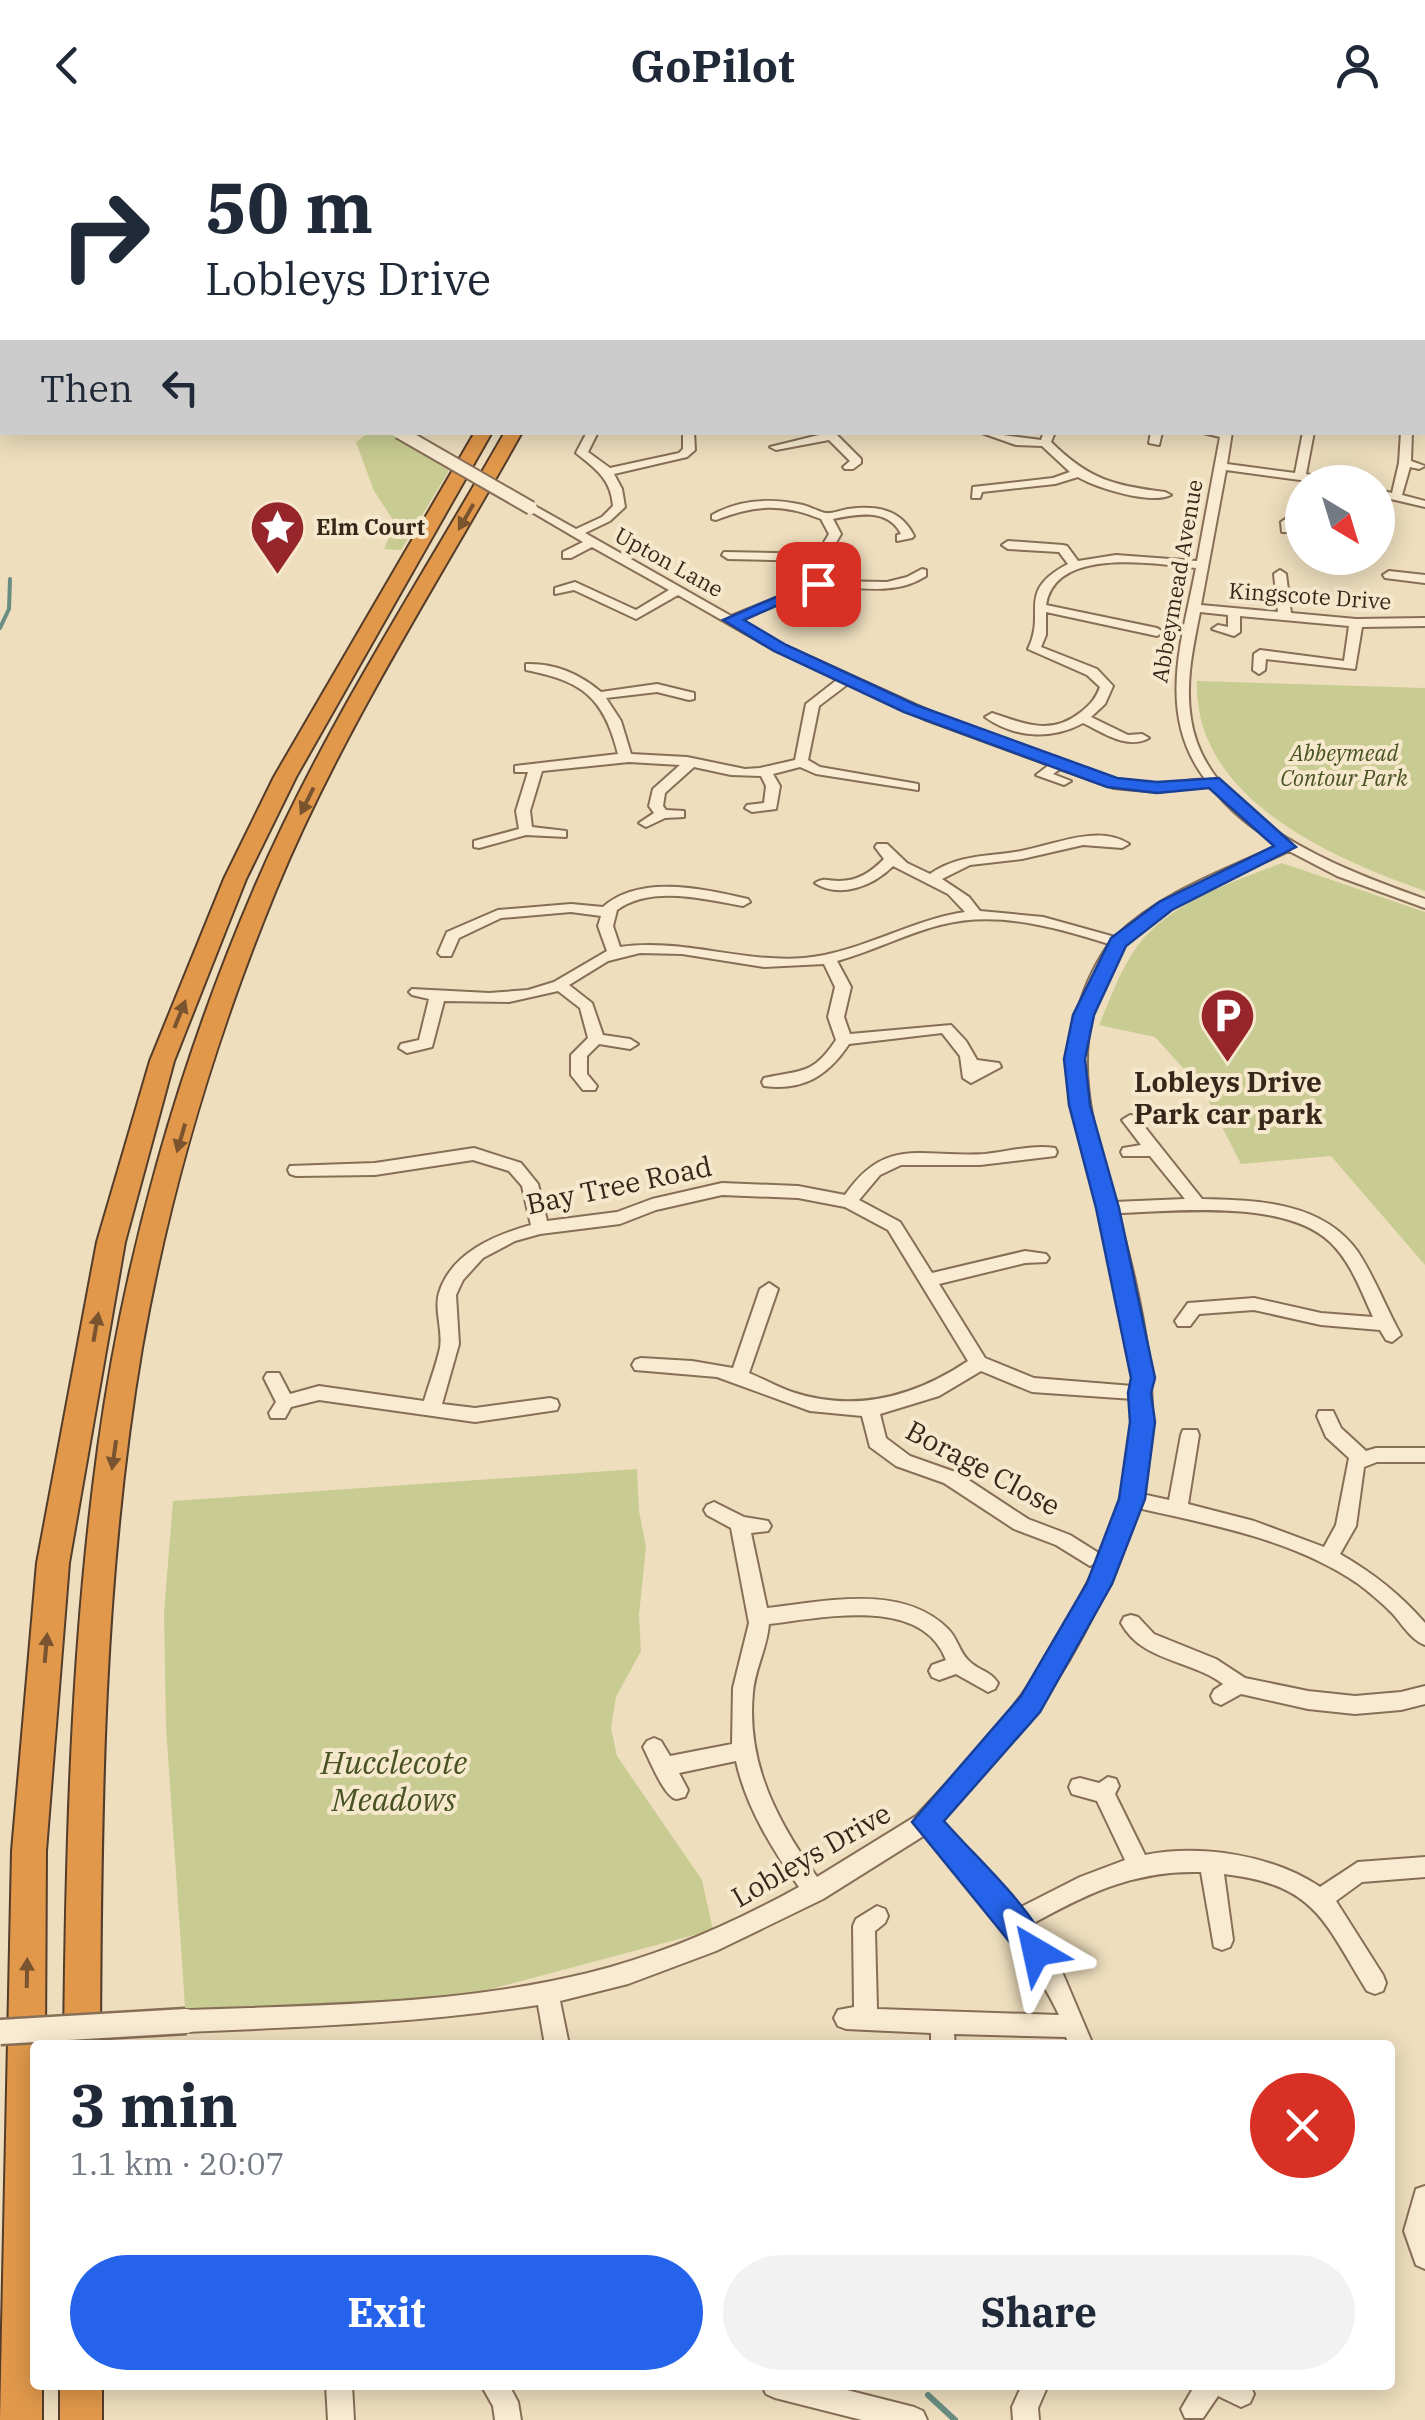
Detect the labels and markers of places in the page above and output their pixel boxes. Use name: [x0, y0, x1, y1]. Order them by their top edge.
place icon: Elm Court: [247, 497, 307, 576]
place label: Elm Court: [316, 512, 425, 541]
pin: [776, 542, 861, 627]
parking icon: Lobleys Drive Park car park: [1198, 986, 1258, 1065]
place label: Lobleys Drive Park car park: [1134, 1063, 1323, 1132]

